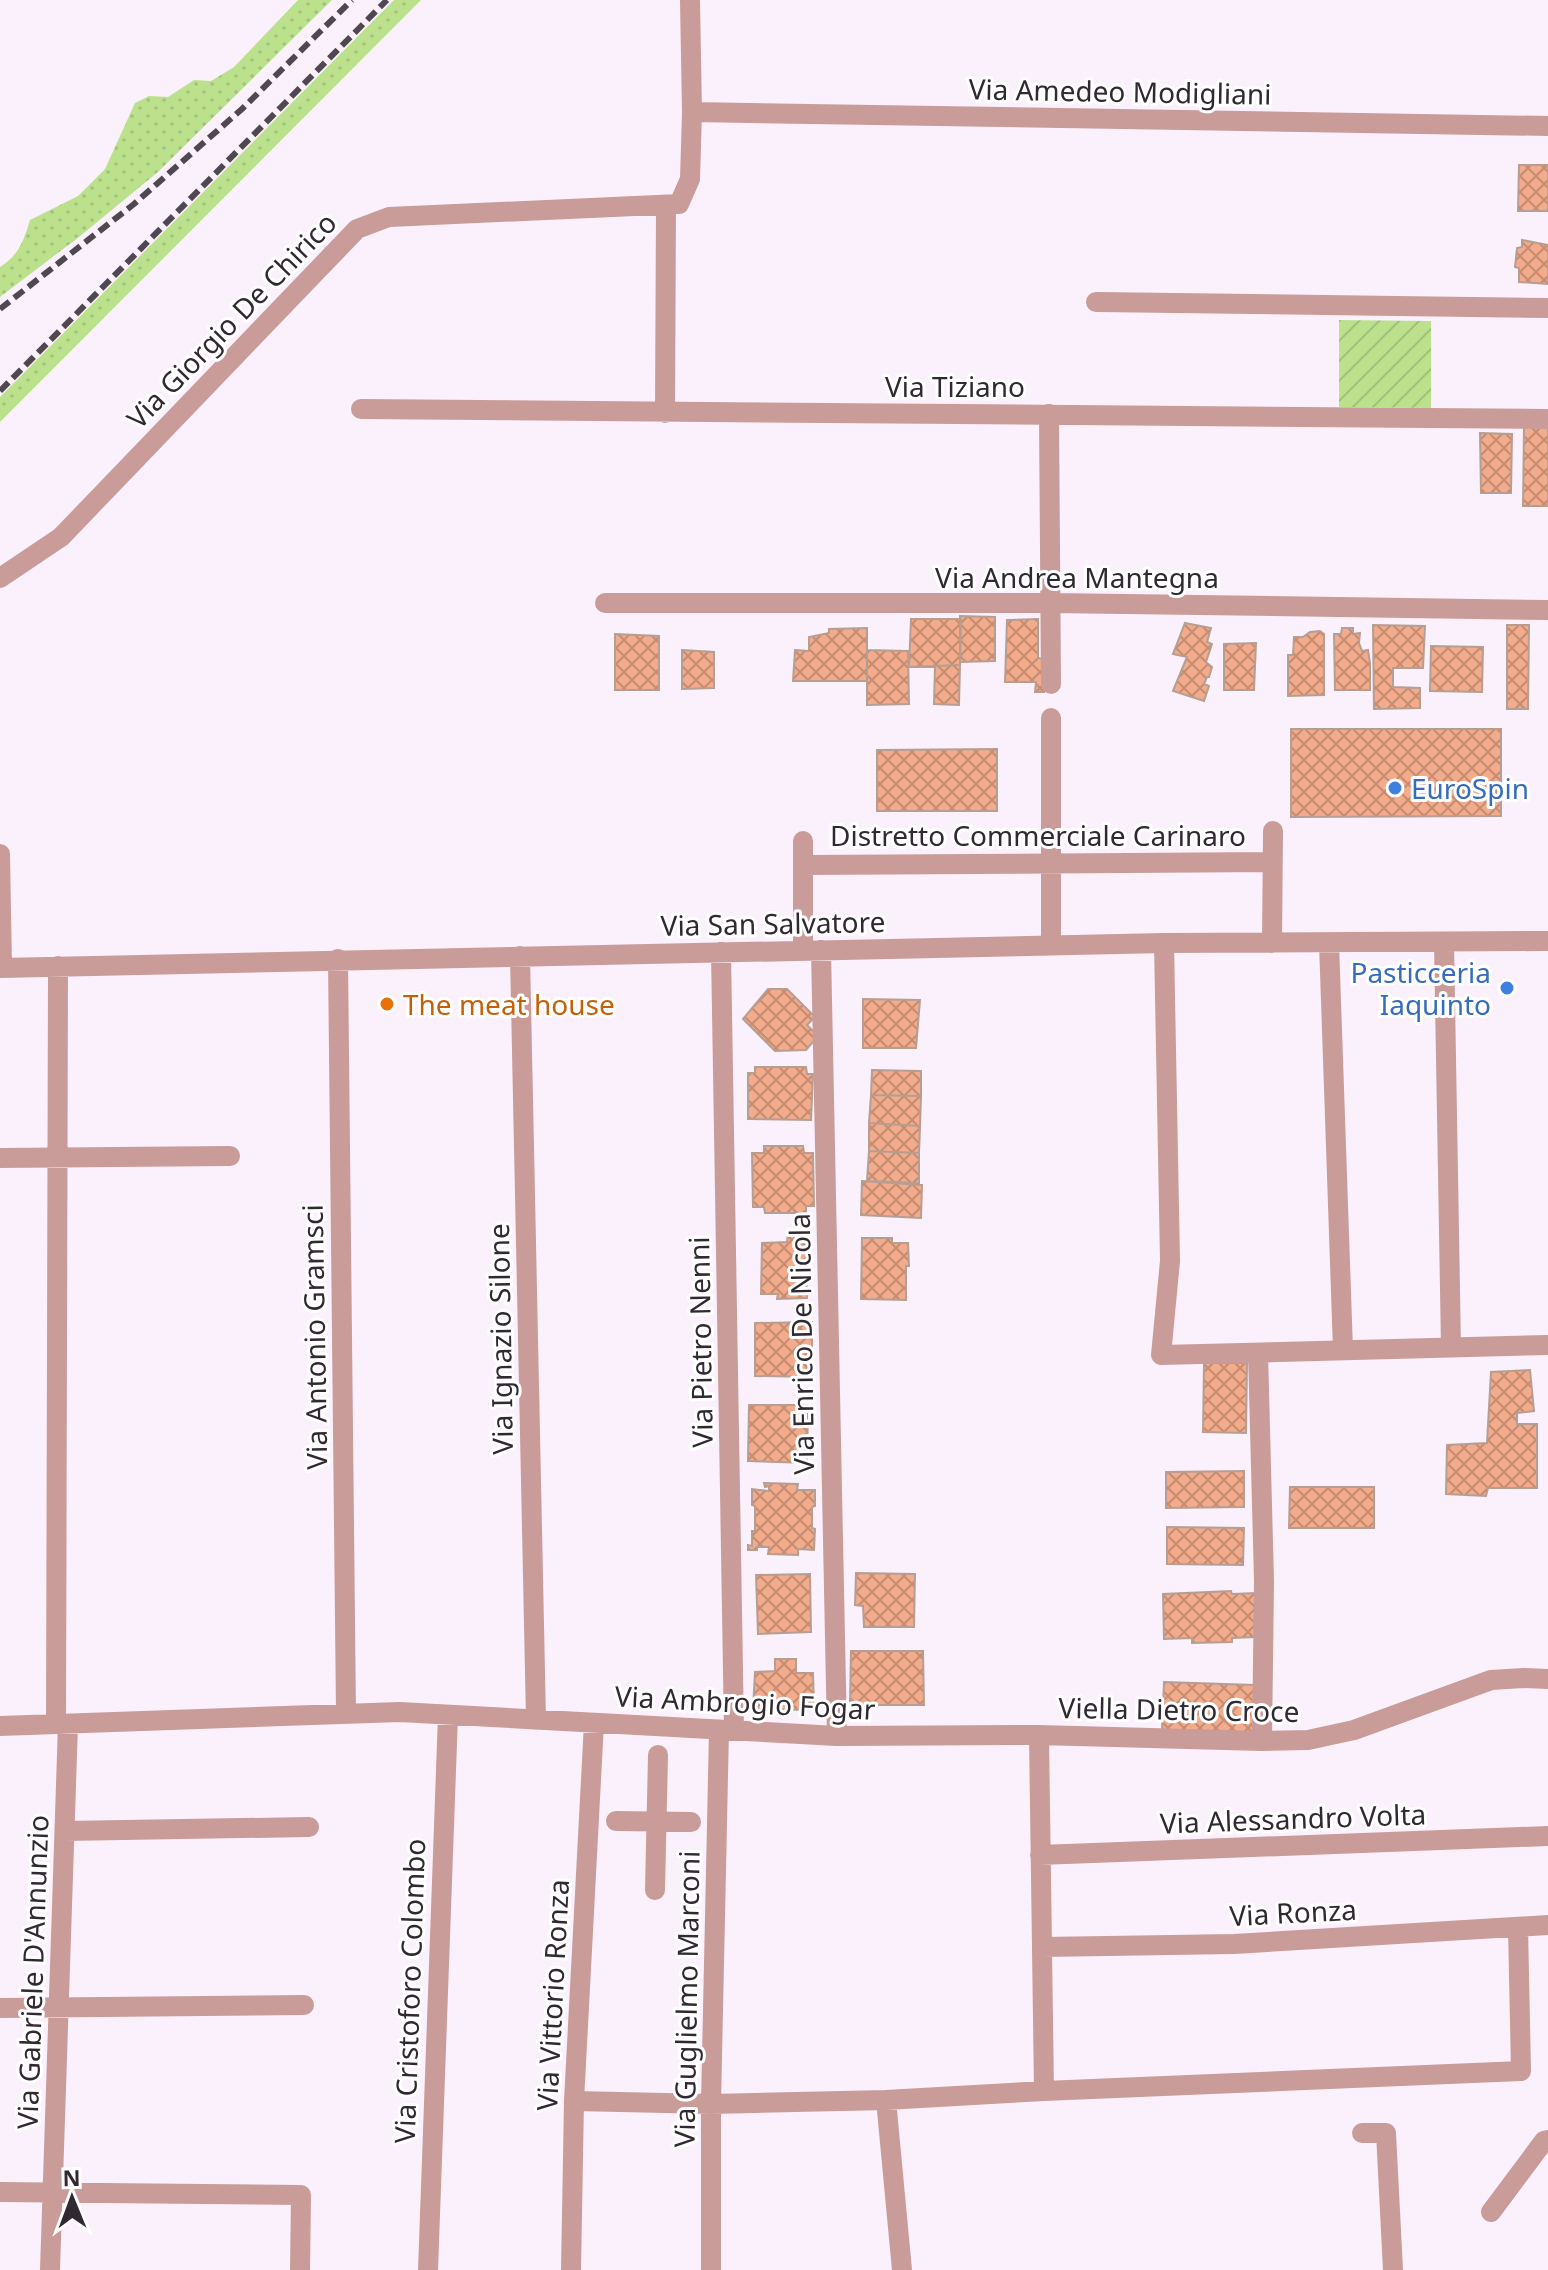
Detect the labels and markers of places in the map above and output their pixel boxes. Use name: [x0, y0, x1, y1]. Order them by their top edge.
place label: EuroSpin: [1411, 769, 1529, 807]
marker: EuroSpin: [1386, 779, 1404, 797]
place label: Pasticceria Iaquinto: [1350, 953, 1491, 1023]
marker: Pasticceria Iaquinto: [1498, 979, 1516, 997]
place label: The meat house: [403, 985, 615, 1023]
marker: The meat house: [378, 995, 396, 1013]

